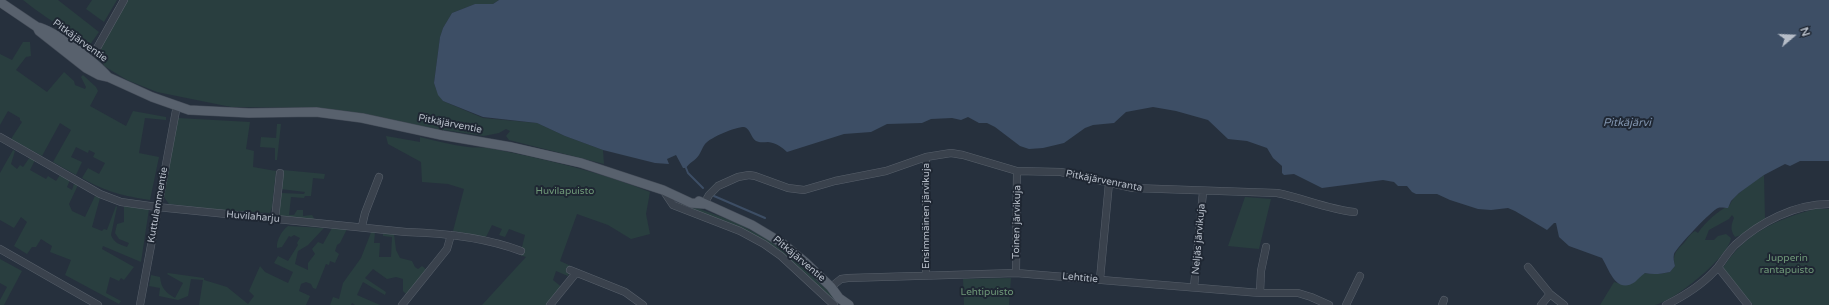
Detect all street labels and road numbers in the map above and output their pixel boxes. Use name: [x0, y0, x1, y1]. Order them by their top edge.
street label: Pitkäjärventie: [50, 17, 110, 65]
street label: Pitkäjärventie: [417, 112, 483, 136]
street label: Ensimmäinen järvikuja: [920, 163, 932, 269]
street label: Kuttulammentie: [145, 166, 171, 244]
street label: Pitkäjärvenranta: [1065, 168, 1143, 194]
street label: Toinen järvikuja: [1010, 185, 1024, 259]
street label: Neljäs järvikuja: [1190, 203, 1208, 275]
street label: Huvilaharju: [226, 209, 280, 225]
street label: Pitkäjärventie: [770, 234, 828, 284]
street label: Lehtitie: [1062, 270, 1098, 286]

